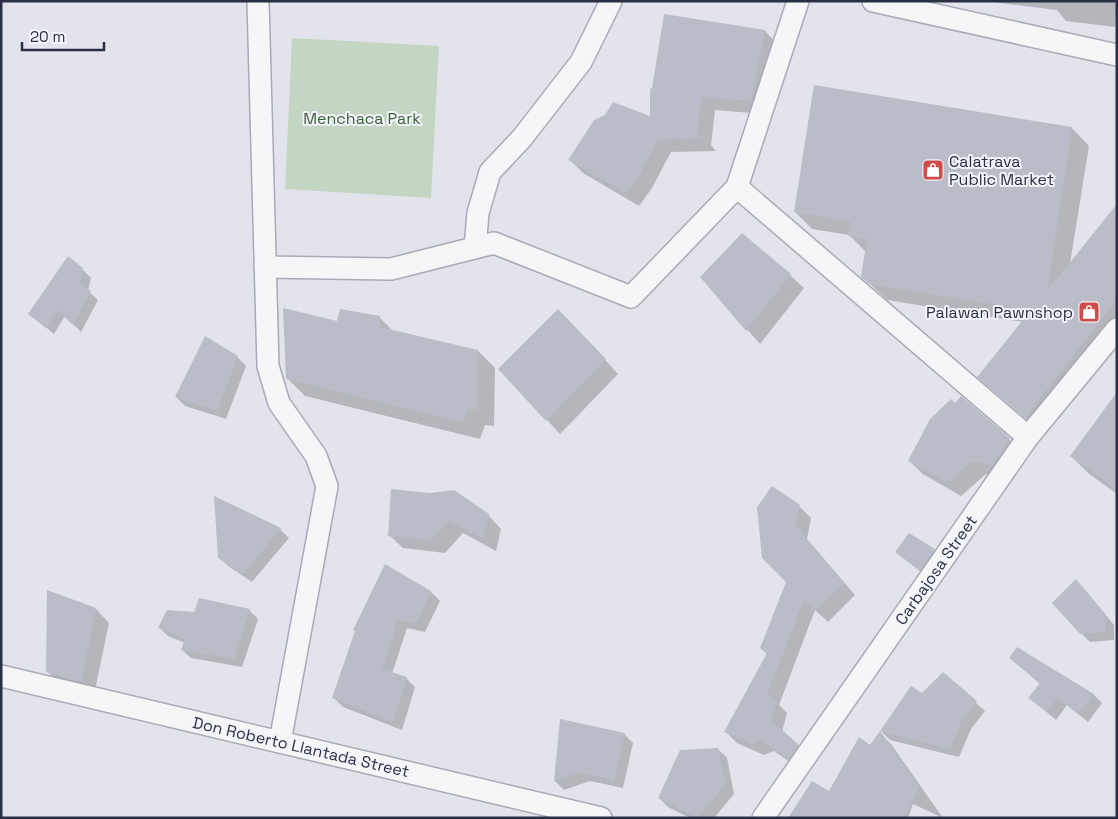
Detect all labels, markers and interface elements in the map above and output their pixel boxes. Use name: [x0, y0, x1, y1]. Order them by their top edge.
scale bar: [22, 20, 105, 52]
text: 20 m: [30, 27, 65, 46]
park label: Menchaca Park: [303, 108, 421, 129]
place label: Calatrava Public Market: [949, 151, 1054, 190]
shop icon: Calatrava Public Market: [921, 158, 945, 182]
shop icon: Palawan Pawnshop: [1077, 300, 1101, 324]
place label: Palawan Pawnshop: [926, 302, 1073, 323]
street label: Carbajosa Street: [890, 511, 982, 629]
street label: Don Roberto Llantada Street: [191, 712, 411, 782]

